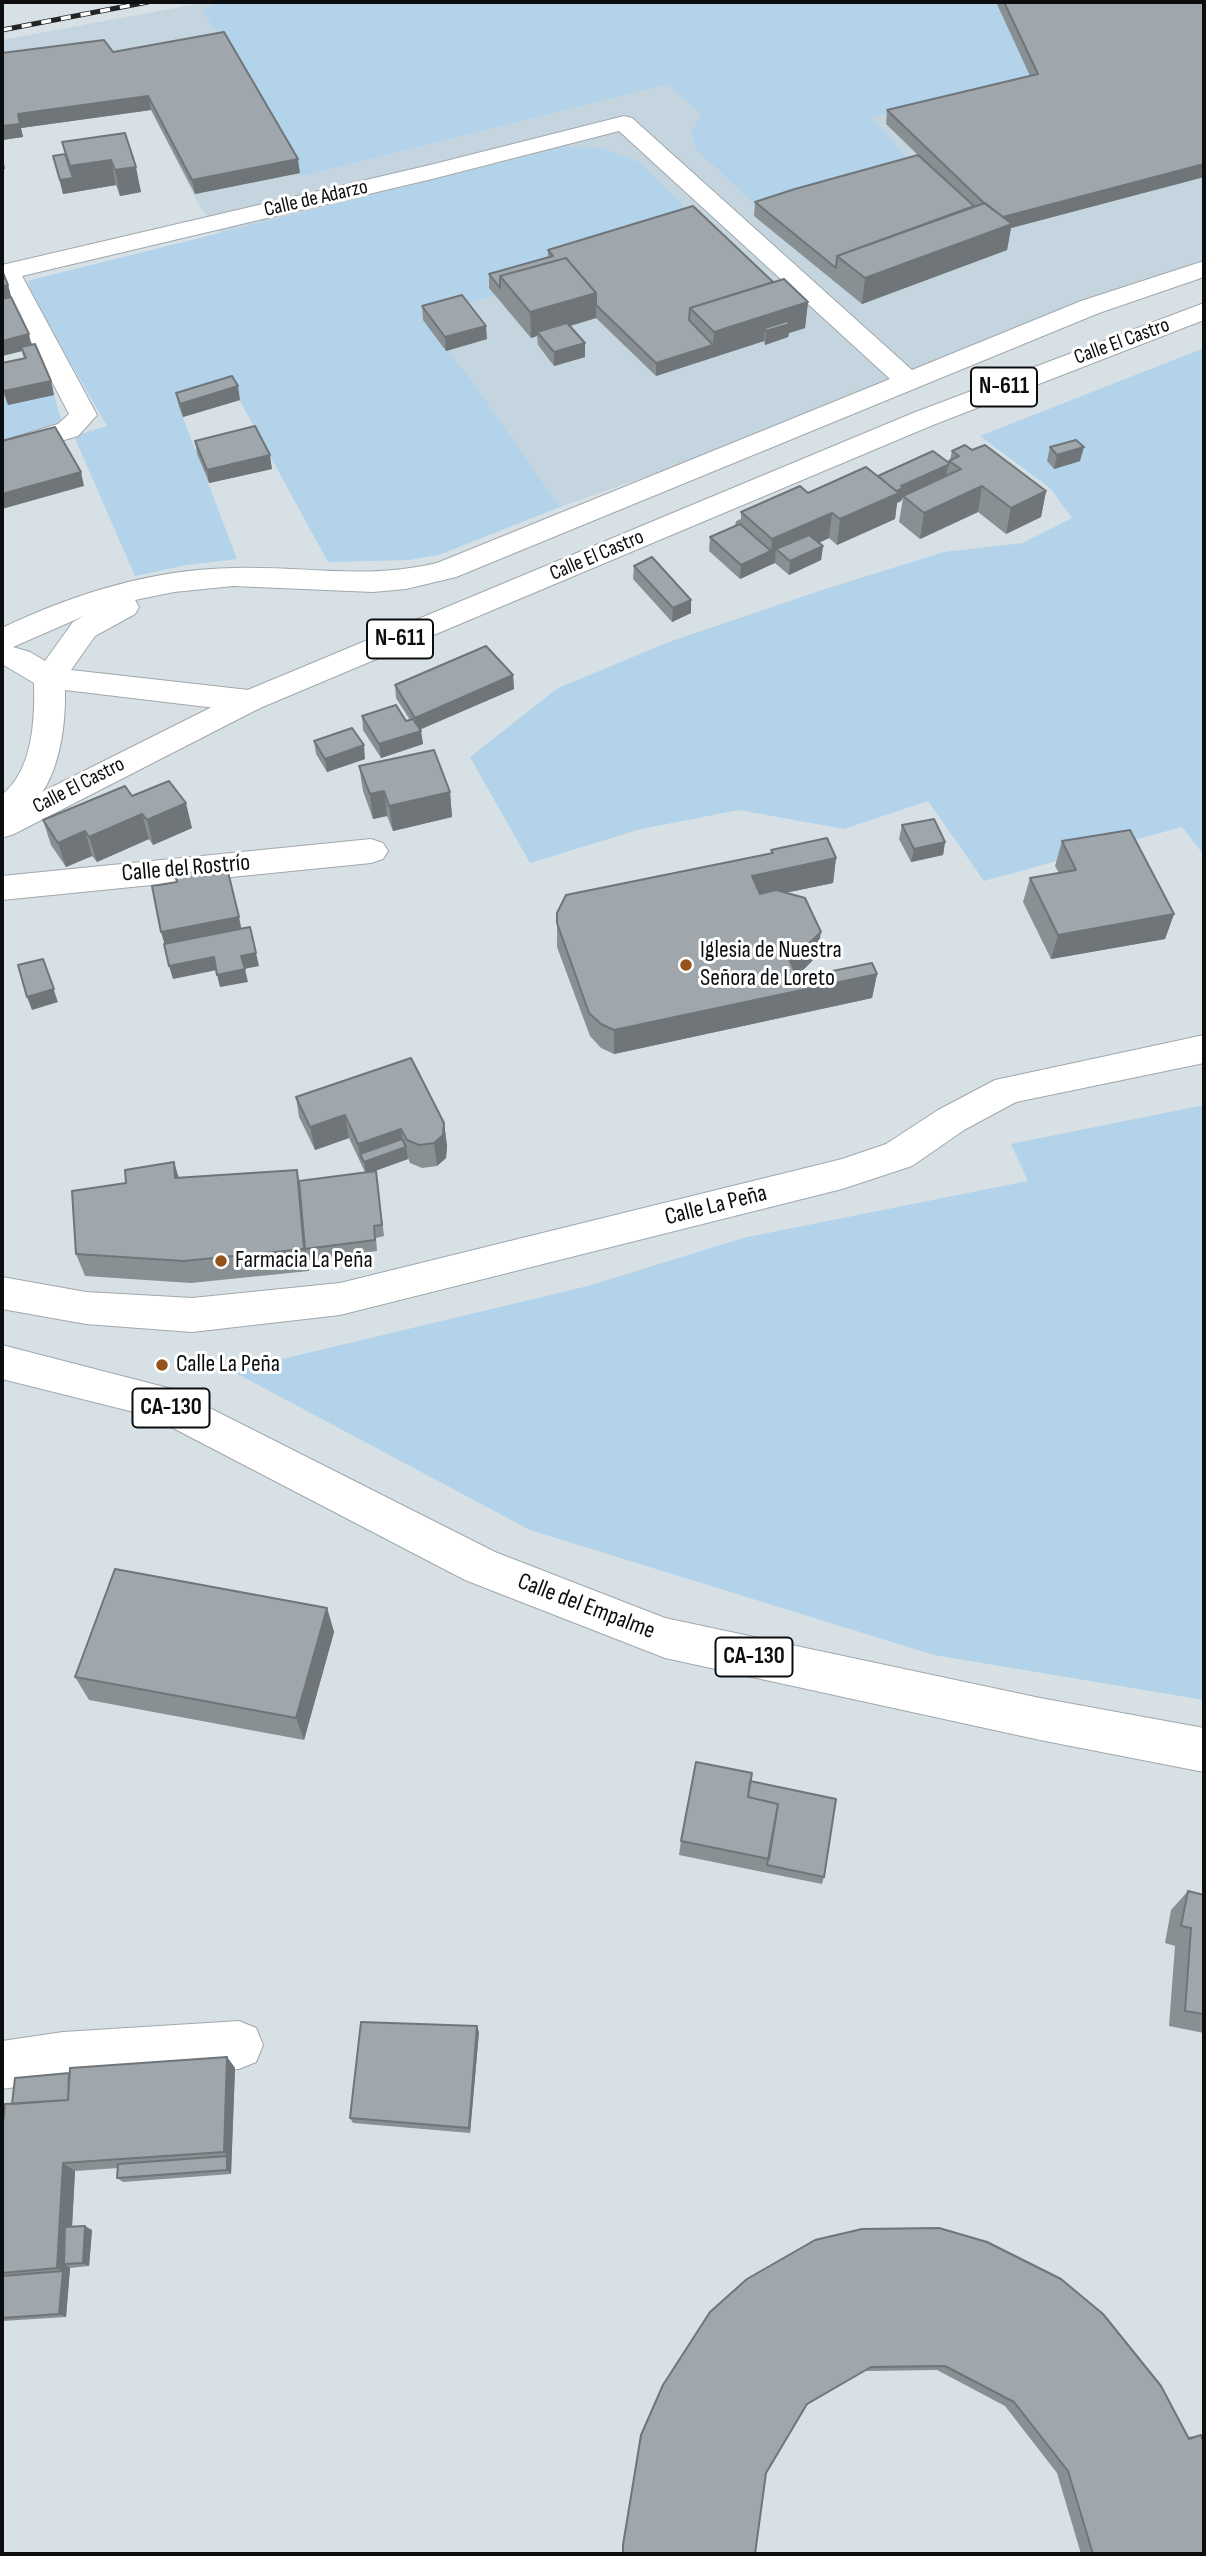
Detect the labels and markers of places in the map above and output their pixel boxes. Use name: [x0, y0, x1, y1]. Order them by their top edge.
place label: Iglesia de Nuestra Señora de Loreto: [700, 937, 842, 993]
marker: Iglesia de Nuestra Señora de Loreto: [678, 957, 694, 973]
place label: Farmacia La Peña: [235, 1247, 373, 1275]
marker: Farmacia La Peña: [213, 1253, 229, 1269]
place label: Calle La Peña: [176, 1351, 280, 1379]
marker: Calle La Peña: [154, 1357, 170, 1373]

